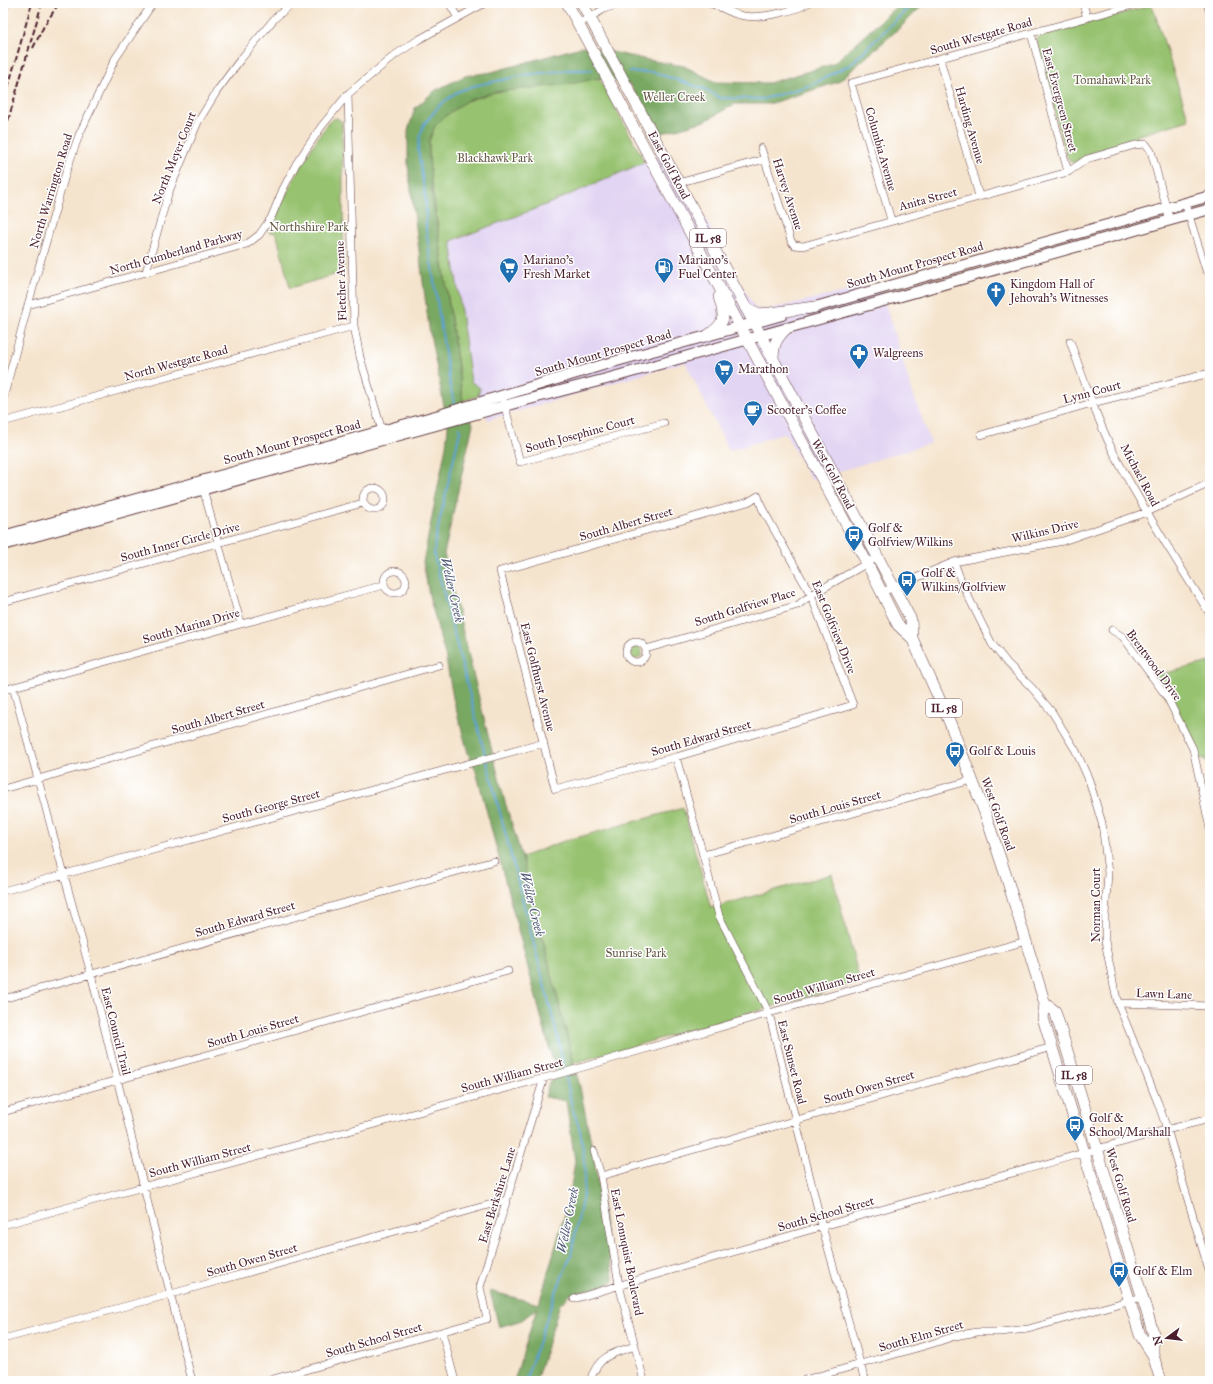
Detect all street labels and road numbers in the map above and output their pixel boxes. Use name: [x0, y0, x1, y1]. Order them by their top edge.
street label: South Westgate Road: [928, 15, 1034, 58]
street label: East Evergreen Street: [1038, 46, 1081, 155]
street label: Harding Avenue: [951, 85, 988, 166]
street label: Columbia Avenue: [862, 105, 900, 193]
street label: North Meyer Court: [149, 109, 199, 206]
street label: East Golf Road: [645, 129, 693, 201]
street label: North Warrington Road: [27, 132, 76, 250]
street label: Harvey Avenue: [770, 156, 806, 232]
street label: Anita Street: [896, 184, 959, 214]
street label: North Cumberland Parkway: [108, 226, 244, 278]
road number: IL 58: [690, 229, 726, 247]
street label: South Mount Prospect Road: [845, 239, 985, 291]
street label: Fletcher Avenue: [333, 241, 349, 321]
street label: South Mount Prospect Road: [533, 327, 673, 379]
street label: North Westgate Road: [123, 342, 230, 385]
street label: Lynn Court: [1062, 377, 1123, 406]
street label: South Josephine Court: [524, 412, 637, 456]
street label: South Mount Prospect Road: [222, 417, 362, 467]
street label: West Golf Road: [809, 437, 857, 511]
street label: Michael Road: [1118, 441, 1162, 509]
street label: South Albert Street: [578, 504, 675, 544]
street label: Wilkins Drive: [1010, 517, 1080, 545]
street label: South Inner Circle Drive: [119, 519, 241, 565]
street label: East Golfview Drive: [809, 578, 859, 676]
street label: South Golfview Place: [693, 585, 797, 629]
street label: South Marina Drive: [141, 605, 241, 647]
street label: East Golfhurst Avenue: [518, 621, 558, 733]
street label: Brentwood Drive: [1124, 627, 1184, 703]
street label: South Albert Street: [170, 697, 267, 737]
road number: IL 58: [926, 699, 962, 717]
street label: South Edward Street: [649, 717, 753, 759]
street label: West Golf Road: [978, 775, 1018, 853]
street label: South George Street: [221, 786, 322, 827]
street label: South Louis Street: [788, 787, 883, 827]
street label: Norman Court: [1089, 867, 1103, 942]
street label: South Edward Street: [193, 898, 297, 940]
street label: South William Street: [772, 965, 877, 1007]
street label: East Council Trail: [98, 985, 134, 1077]
street label: Lawn Lane: [1136, 986, 1192, 1002]
street label: South Louis Street: [206, 1011, 301, 1051]
street label: East Sunset Road: [775, 1018, 809, 1106]
street label: South William Street: [459, 1054, 565, 1095]
road number: IL 58: [1056, 1066, 1092, 1084]
street label: South Owen Street: [822, 1067, 917, 1107]
street label: South William Street: [147, 1139, 253, 1180]
street label: East Berkshire Lane: [476, 1145, 518, 1245]
street label: West Golf Road: [1103, 1146, 1139, 1224]
street label: East Lonnquist Boulevard: [607, 1187, 646, 1317]
street label: South School Street: [776, 1193, 876, 1234]
street label: South Owen Street: [205, 1240, 300, 1280]
street label: South Elm Street: [877, 1317, 966, 1355]
street label: South School Street: [324, 1319, 424, 1360]

